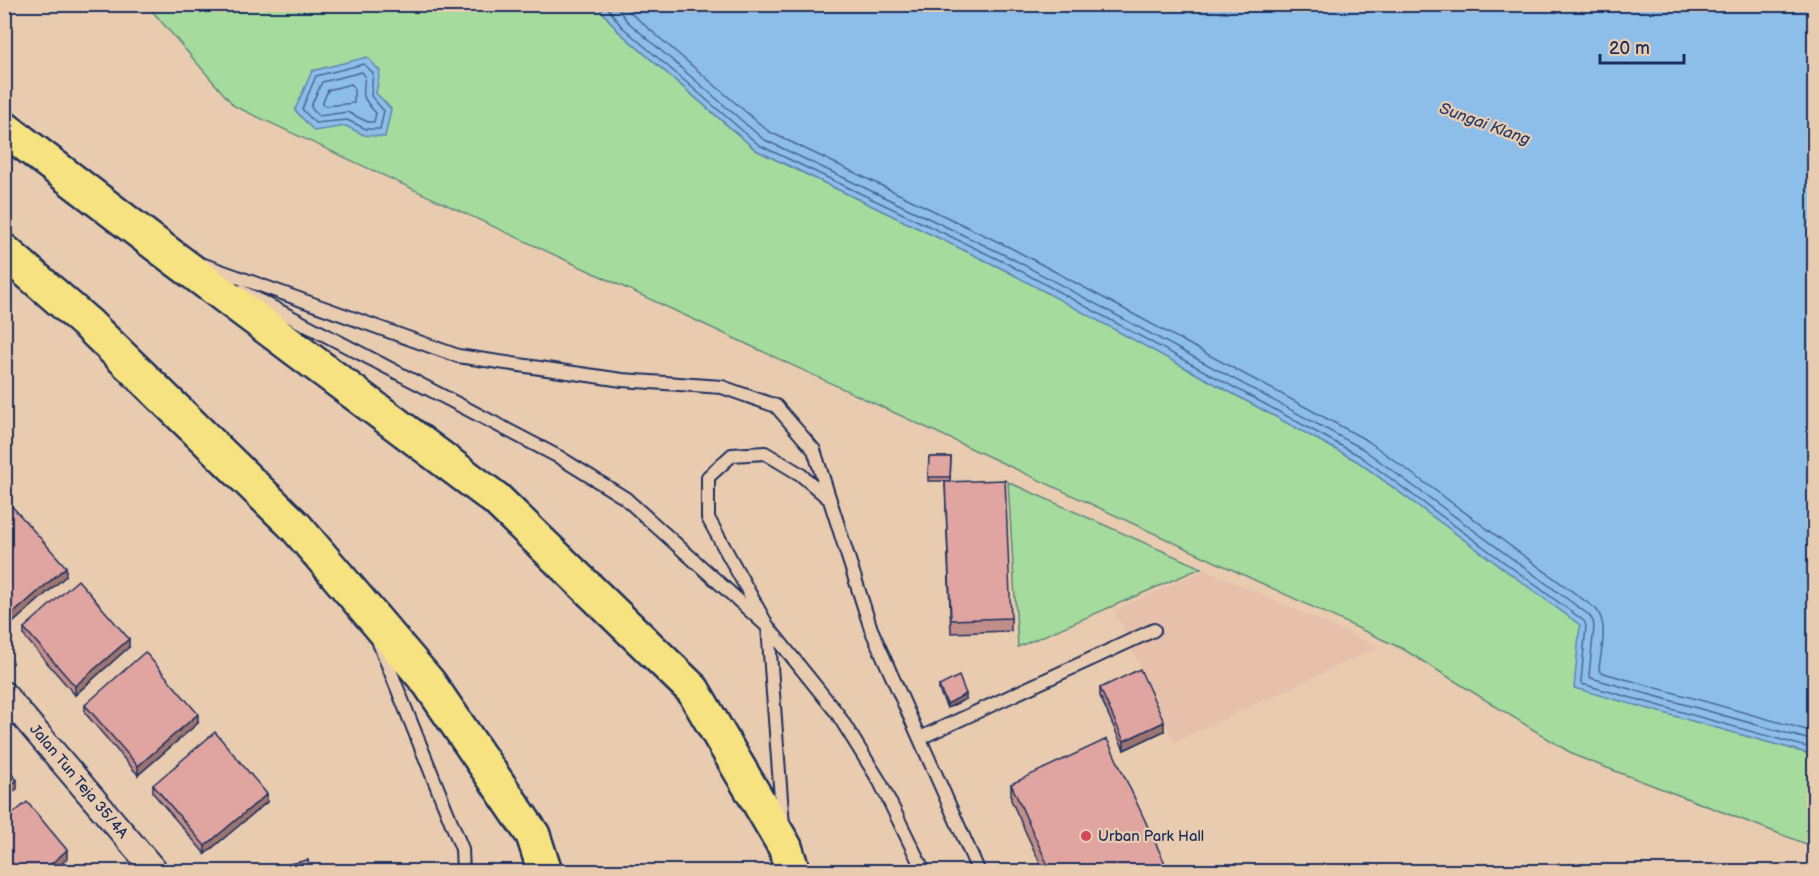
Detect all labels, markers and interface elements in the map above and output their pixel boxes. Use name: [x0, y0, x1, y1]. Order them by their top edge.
scale bar: [1600, 27, 1684, 65]
text: 20 m: [1609, 38, 1650, 59]
water label: Sungai Klang: [1437, 99, 1532, 150]
street label: Jalan Tun Teja 35/4A: [25, 720, 133, 843]
place label: Urban Park Hall: [1098, 827, 1204, 846]
marker: Urban Park Hall: [1079, 829, 1093, 843]

